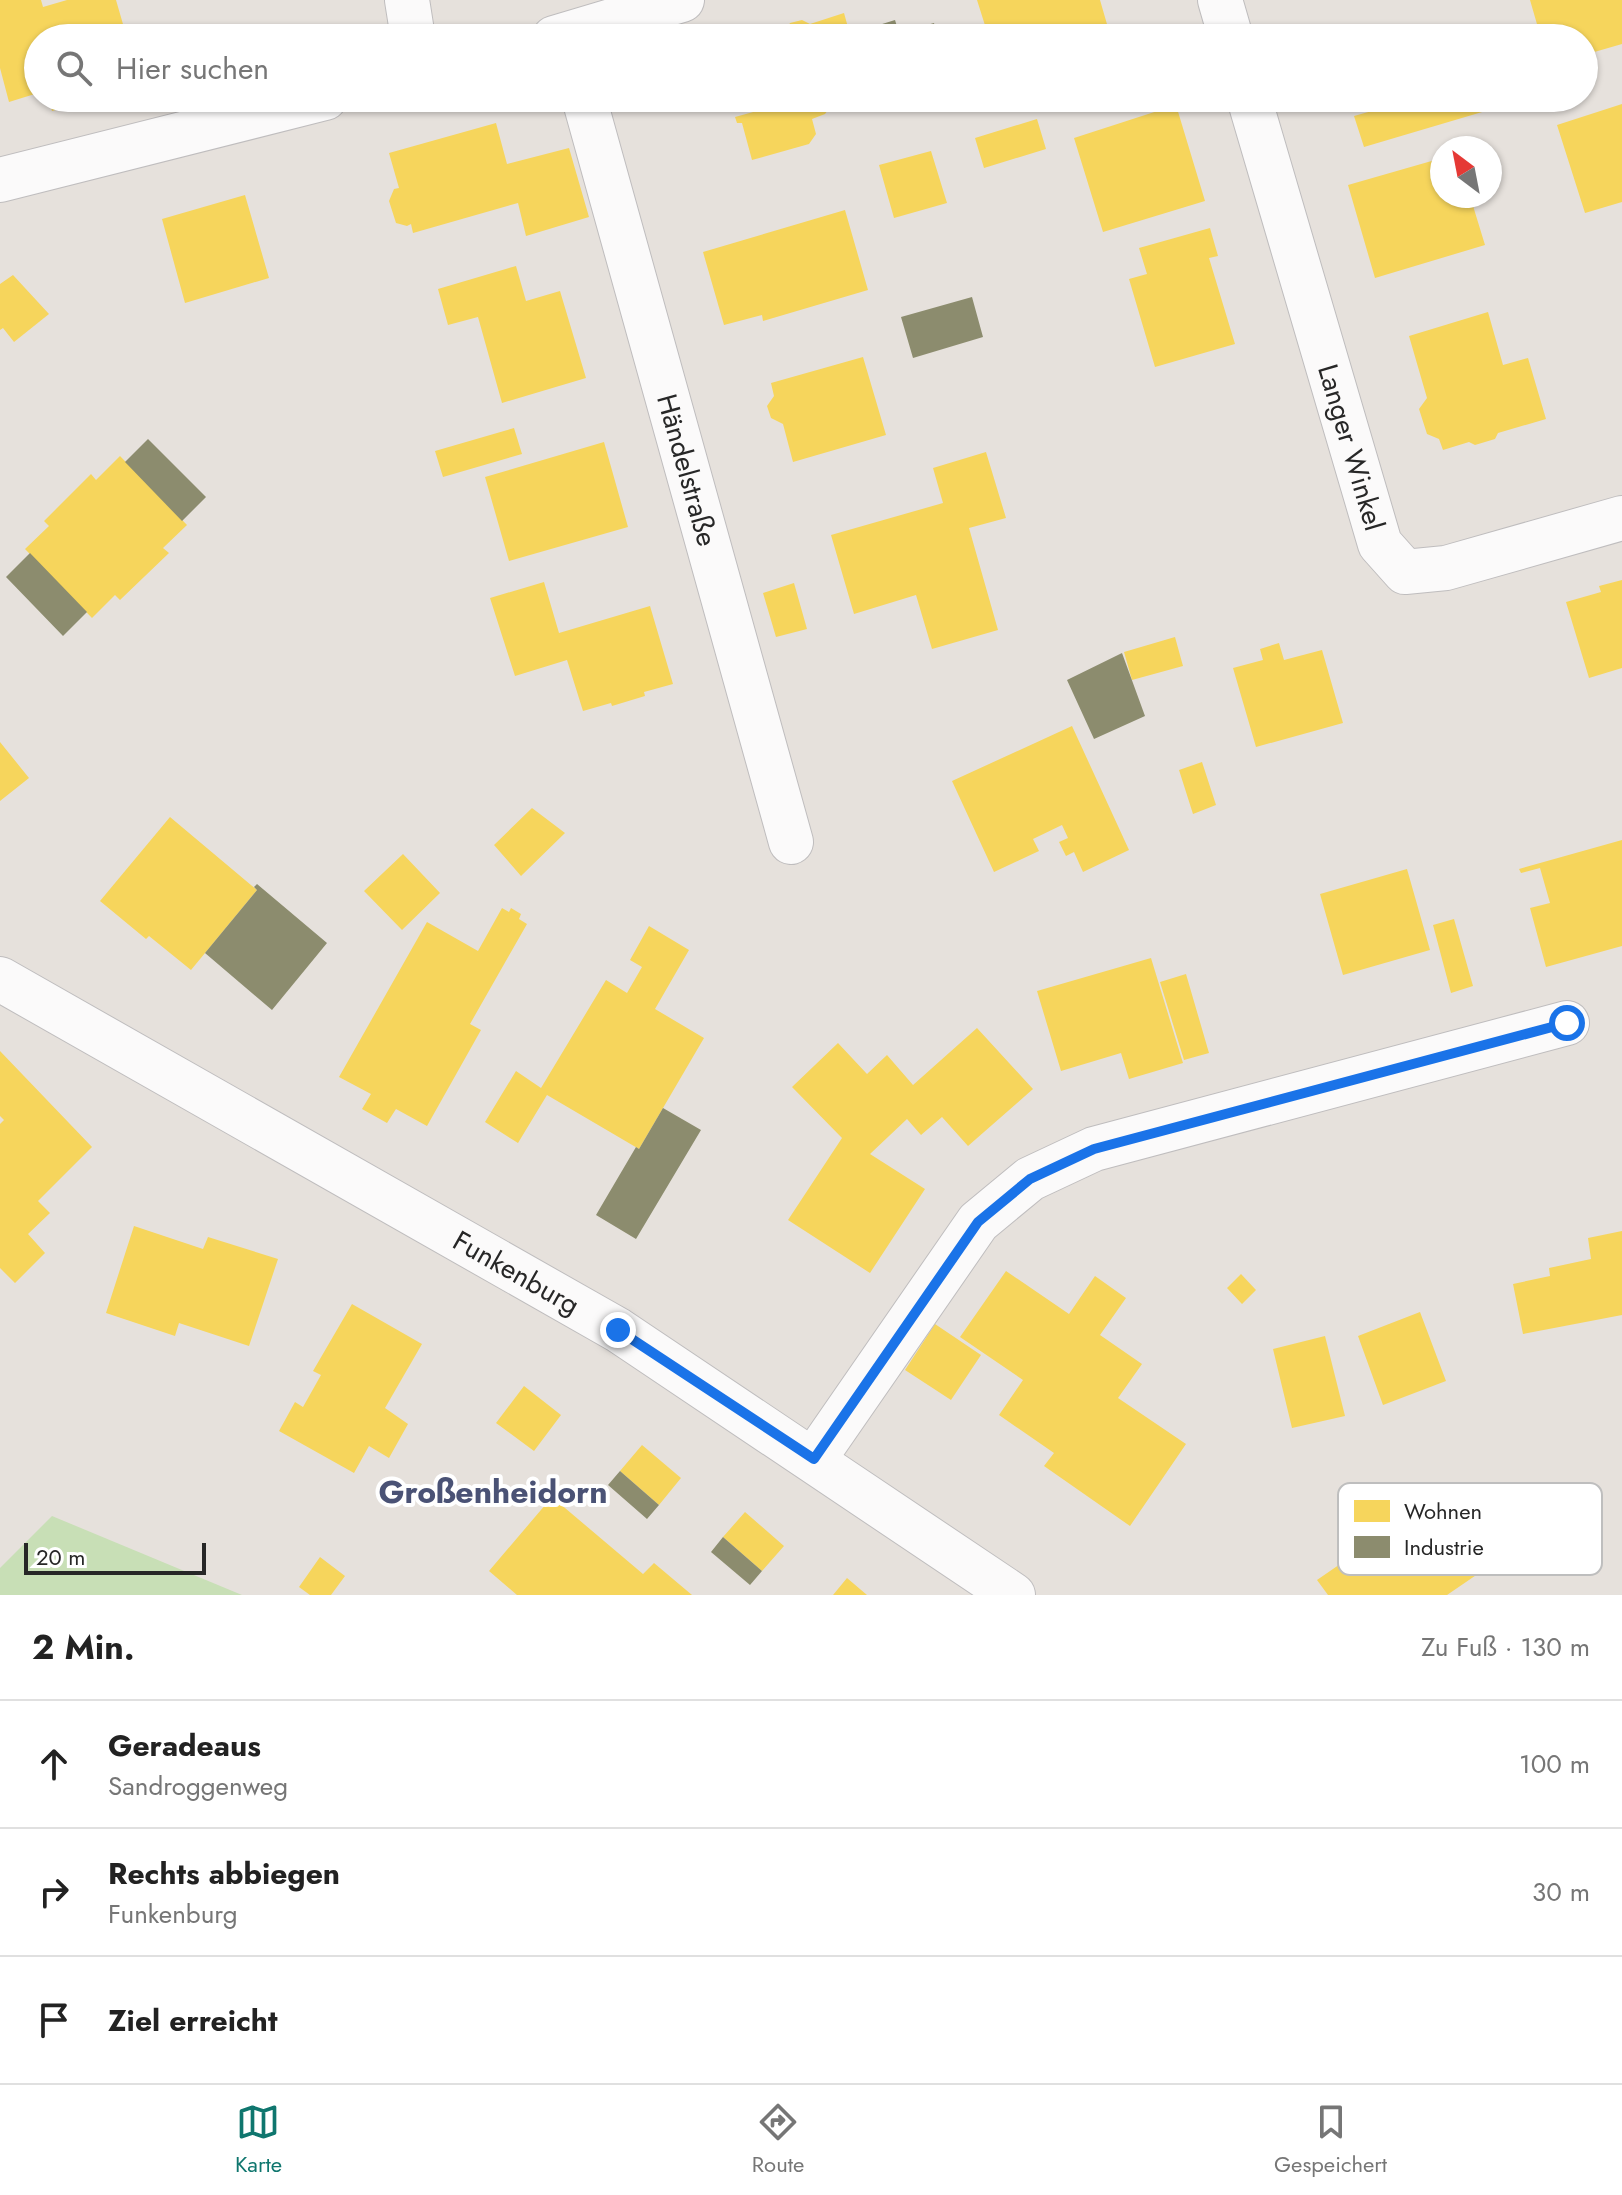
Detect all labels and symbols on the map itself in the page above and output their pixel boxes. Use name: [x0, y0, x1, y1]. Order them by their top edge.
north arrow: [1430, 136, 1502, 208]
street label: Langer Winkel: [1308, 359, 1395, 535]
street label: Händelstraße: [647, 389, 728, 551]
route start: [1549, 1005, 1585, 1041]
street label: Funkenburg: [446, 1220, 587, 1325]
route end: [600, 1312, 636, 1348]
district label: Großenheidorn: [378, 1469, 608, 1515]
legend: [1338, 1483, 1602, 1575]
text: Wohnen: [1404, 1495, 1482, 1527]
text: Industrie: [1404, 1531, 1484, 1563]
scale bar: [24, 1539, 206, 1575]

